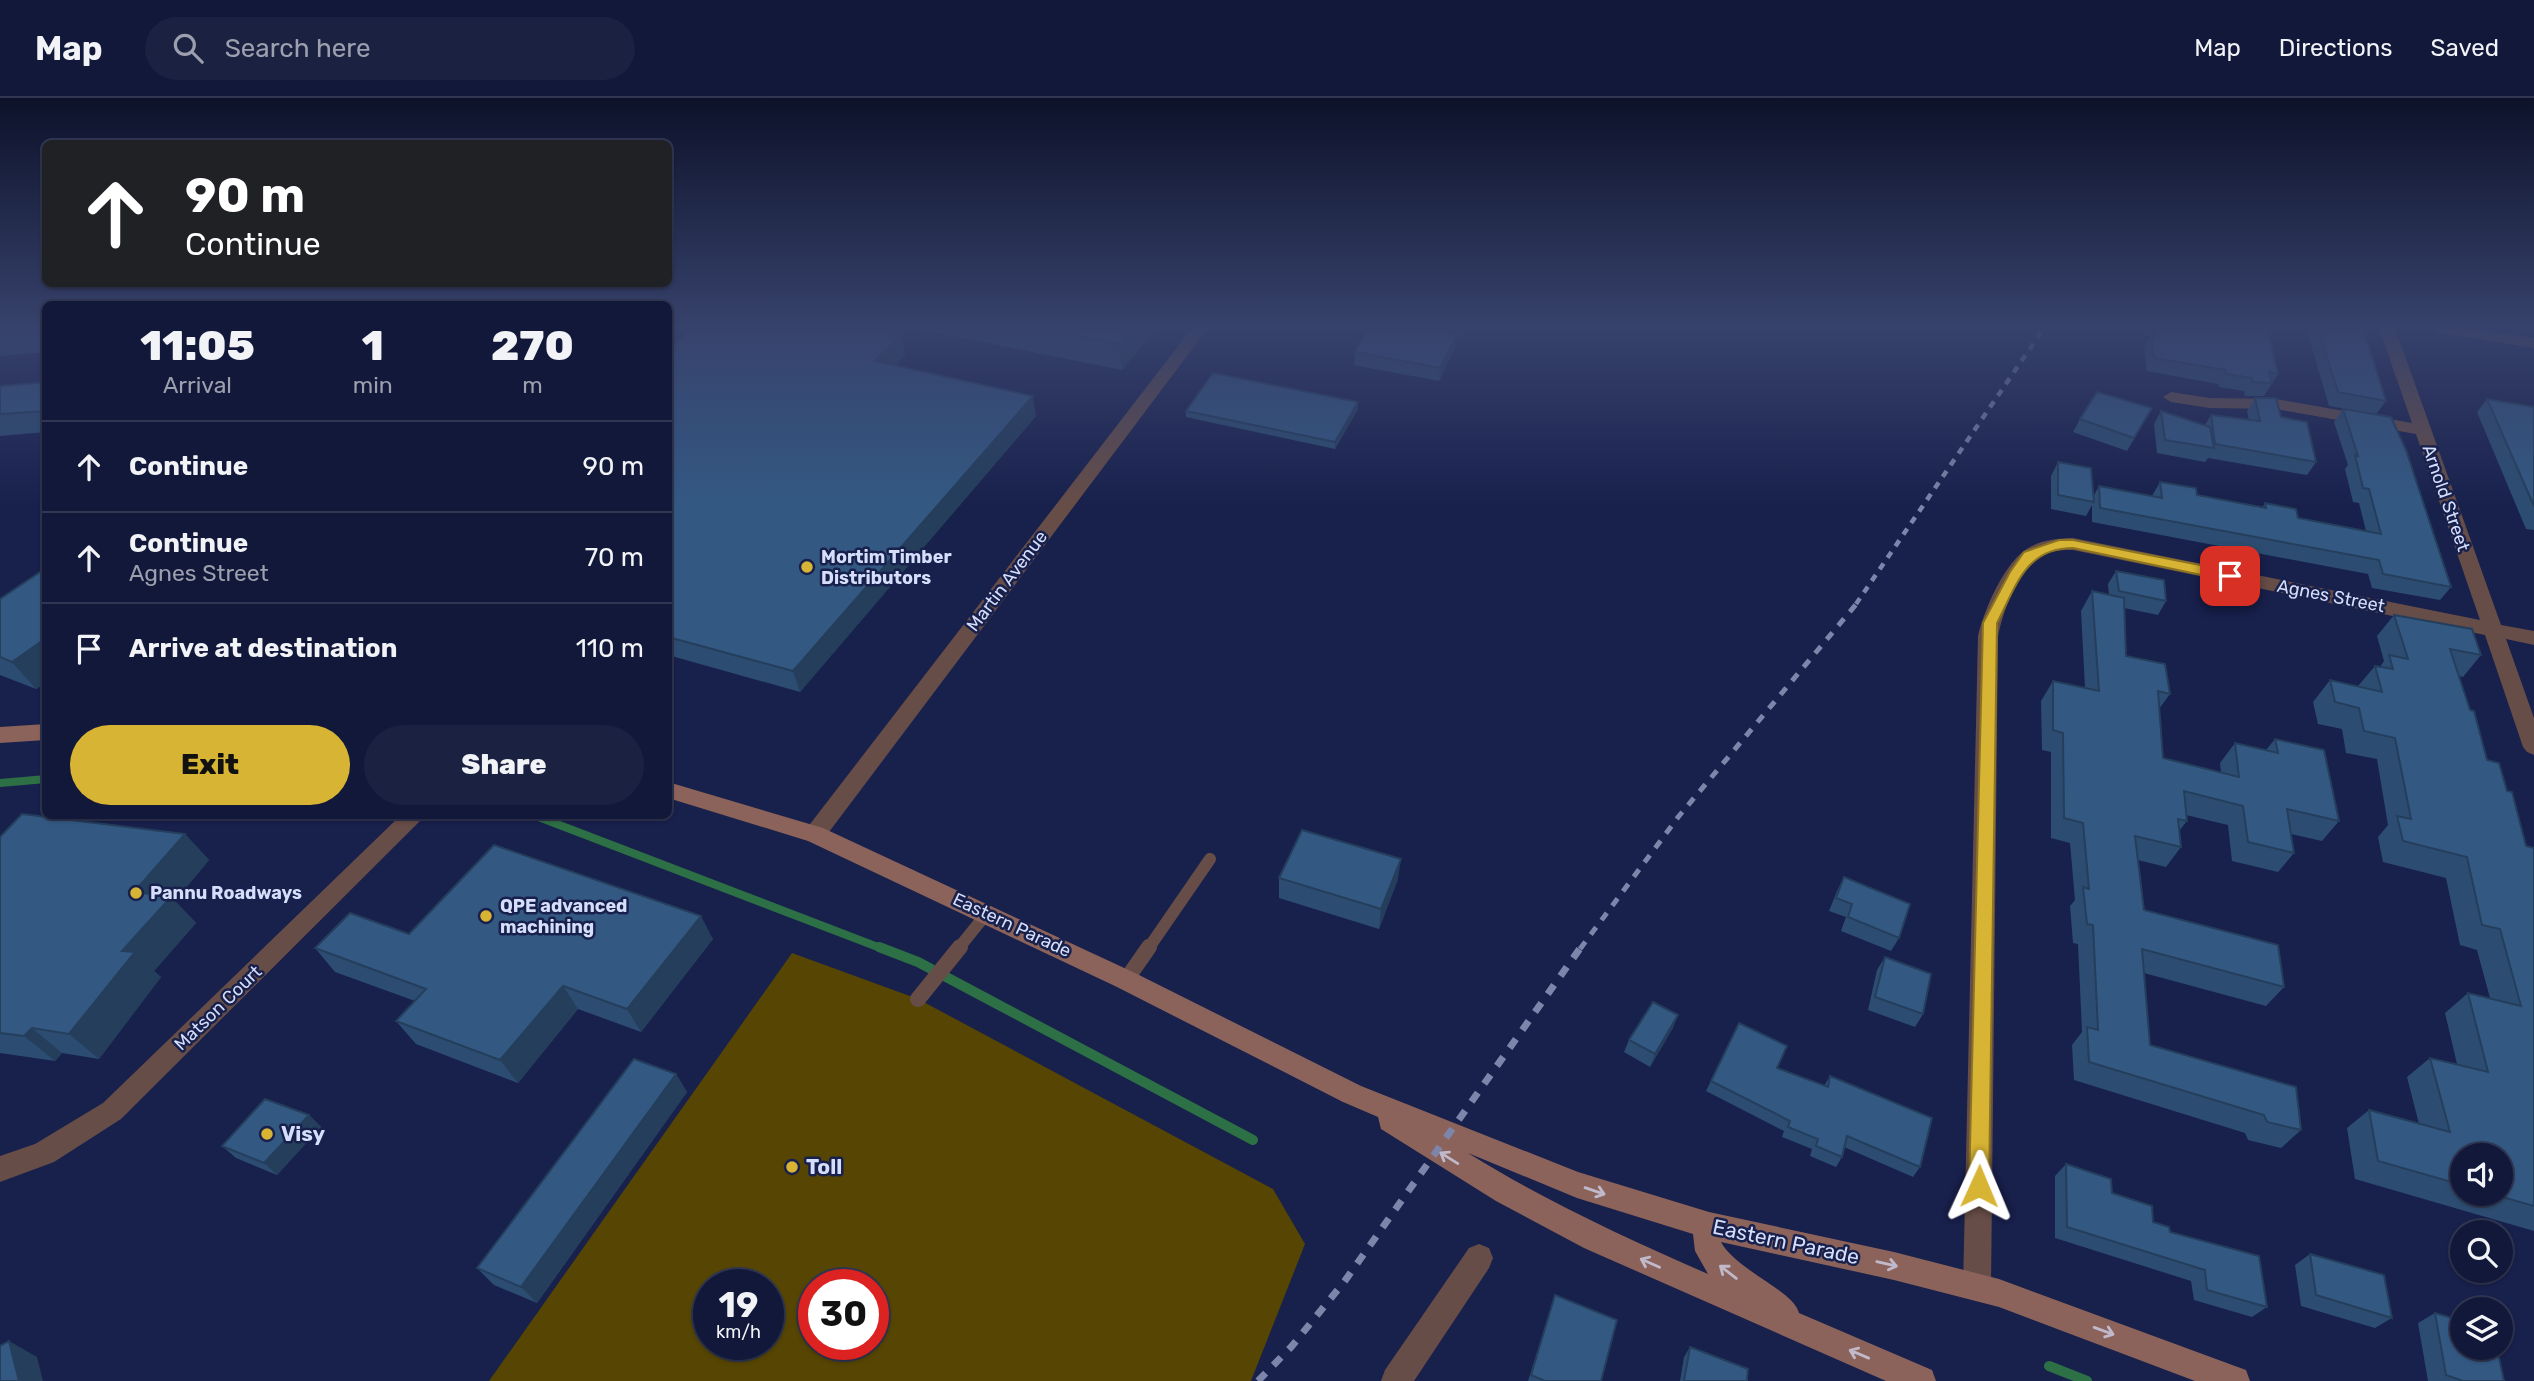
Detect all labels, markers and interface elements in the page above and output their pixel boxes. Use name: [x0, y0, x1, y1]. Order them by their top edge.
search box: [145, 17, 635, 80]
text: Map: [35, 29, 103, 68]
icon: search: [169, 29, 207, 67]
text: Search here: [225, 33, 370, 64]
text: Map: [2194, 34, 2241, 62]
text: Directions: [2279, 34, 2392, 62]
text: Saved: [2430, 34, 2499, 62]
text: 90 m: [185, 166, 305, 224]
icon: ahead: [70, 168, 161, 259]
text: Continue: [185, 225, 321, 263]
text: 11:05: [140, 321, 255, 371]
text: 1: [362, 321, 384, 371]
text: 270: [491, 321, 574, 371]
text: Arrival: [163, 371, 232, 399]
text: min: [353, 371, 393, 399]
text: m: [522, 371, 543, 399]
street label: Arnold Street: [2417, 442, 2475, 554]
icon: ahead: [70, 448, 108, 486]
text: Continue: [129, 451, 248, 482]
text: 90 m: [583, 451, 644, 482]
street label: Martin Avenue: [962, 526, 1052, 636]
text: Continue: [129, 528, 248, 559]
icon: ahead: [70, 539, 108, 577]
text: 70 m: [585, 542, 644, 573]
place label: Mortim Timber Distributors: [821, 546, 952, 589]
pin: [2200, 546, 2260, 606]
icon: arrive: [2211, 557, 2249, 595]
text: Agnes Street: [129, 559, 269, 587]
marker: Mortim Timber Distributors: [799, 559, 815, 575]
street label: Agnes Street: [2275, 575, 2387, 617]
icon: arrive: [70, 630, 108, 668]
text: Arrive at destination: [129, 633, 397, 664]
text: 110 m: [576, 633, 644, 664]
button: Exit: [70, 725, 350, 805]
button: Share: [364, 725, 644, 805]
place label: Pannu Roadways: [150, 882, 302, 904]
marker: Pannu Roadways: [128, 885, 144, 901]
street label: Eastern Parade: [949, 888, 1075, 962]
place label: QPE advanced machining: [500, 895, 627, 938]
marker: QPE advanced machining: [478, 908, 494, 924]
street label: Matson Court: [170, 961, 266, 1055]
place label: Visy: [281, 1121, 325, 1146]
marker: Visy: [259, 1126, 275, 1142]
map controls: [2450, 1143, 2513, 1360]
button: sound: [2450, 1143, 2513, 1206]
position arrow: [1942, 1149, 2016, 1223]
one-way arrow: [1439, 1151, 1459, 1165]
place label: Toll: [806, 1154, 842, 1179]
marker: Toll: [784, 1159, 800, 1175]
one-way arrow: [1583, 1186, 1605, 1198]
street label: Eastern Parade: [1710, 1214, 1862, 1269]
button: search: [2450, 1220, 2513, 1283]
one-way arrow: [1640, 1256, 1661, 1269]
one-way arrow: [1875, 1258, 1897, 1271]
one-way arrow: [1720, 1265, 1738, 1280]
speed limit sign: 30: [798, 1269, 889, 1360]
text: 19: [719, 1284, 758, 1326]
button: layers: [2450, 1297, 2513, 1360]
text: km/h: [716, 1321, 761, 1343]
one-way arrow: [2092, 1326, 2114, 1338]
one-way arrow: [1848, 1347, 1870, 1360]

